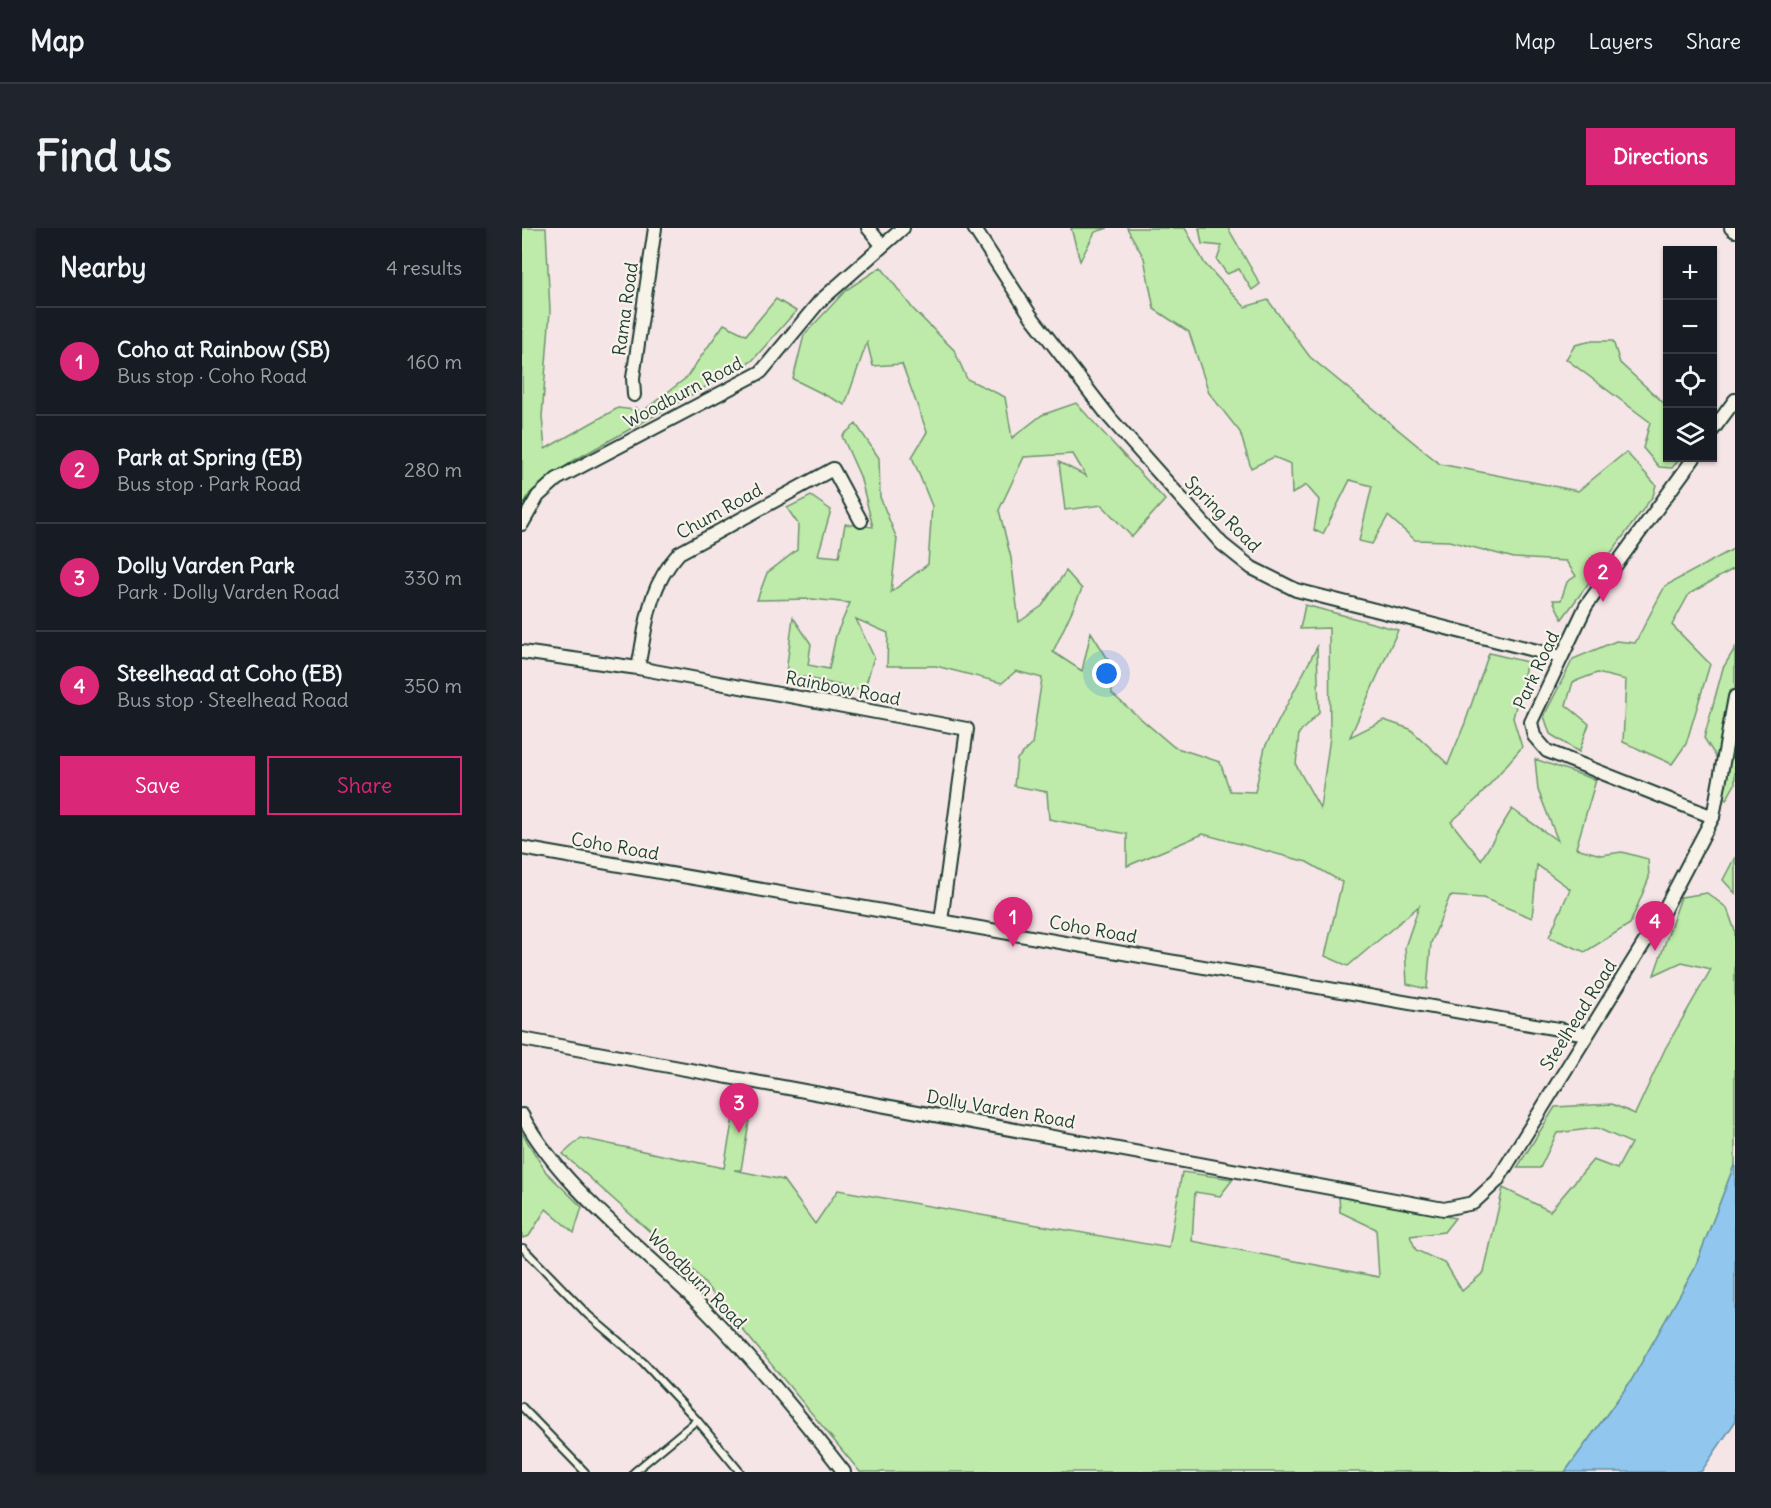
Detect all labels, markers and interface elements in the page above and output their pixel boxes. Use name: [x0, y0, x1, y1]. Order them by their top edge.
text: Map: [30, 23, 84, 59]
text: Map: [1515, 28, 1555, 55]
text: Layers: [1588, 28, 1653, 55]
text: Share: [1686, 28, 1741, 55]
button: Directions: [1586, 128, 1735, 185]
text: Find us: [36, 130, 172, 182]
map controls: [1663, 246, 1717, 462]
button: +: [1663, 246, 1717, 300]
text: Nearby: [60, 251, 146, 284]
text: 4 results: [386, 255, 462, 280]
street label: Rama Road: [607, 260, 643, 357]
button: −: [1663, 300, 1717, 354]
text: Coho at Rainbow (SB): [117, 335, 330, 363]
text: 1: [76, 349, 83, 374]
text: 160 m: [407, 349, 462, 374]
street label: Woodburn Road: [620, 351, 747, 433]
button: locate: [1663, 354, 1717, 408]
text: Bus stop · Coho Road: [117, 363, 307, 388]
button: layers: [1663, 408, 1717, 462]
text: Park at Spring (EB): [117, 443, 302, 471]
text: 2: [74, 457, 85, 482]
text: 280 m: [404, 457, 462, 482]
text: Bus stop · Park Road: [117, 471, 301, 496]
street label: Spring Road: [1180, 471, 1266, 557]
street label: Chum Road: [672, 478, 766, 544]
text: Dolly Varden Park: [117, 551, 295, 579]
pin: 2: [1584, 552, 1622, 602]
text: 3: [74, 565, 85, 590]
text: 330 m: [404, 565, 462, 590]
text: Park · Dolly Varden Road: [117, 579, 340, 604]
street label: Park Road: [1508, 627, 1564, 713]
text: Steelhead at Coho (EB): [117, 659, 342, 687]
your location: [1092, 659, 1121, 688]
street label: Rainbow Road: [783, 666, 903, 711]
text: 4: [74, 673, 85, 698]
text: 350 m: [404, 673, 462, 698]
text: Bus stop · Steelhead Road: [117, 687, 349, 712]
button: Save: [60, 756, 255, 815]
button: Share: [267, 756, 462, 815]
street label: Coho Road: [569, 827, 661, 865]
pin: 1: [994, 898, 1032, 947]
pin: 4: [1636, 902, 1674, 951]
street label: Coho Road: [1047, 910, 1139, 948]
street label: Steelhead Road: [1535, 955, 1621, 1075]
pin: 3: [720, 1084, 758, 1133]
street label: Dolly Varden Road: [925, 1085, 1078, 1133]
street label: Woodburn Road: [642, 1224, 752, 1334]

